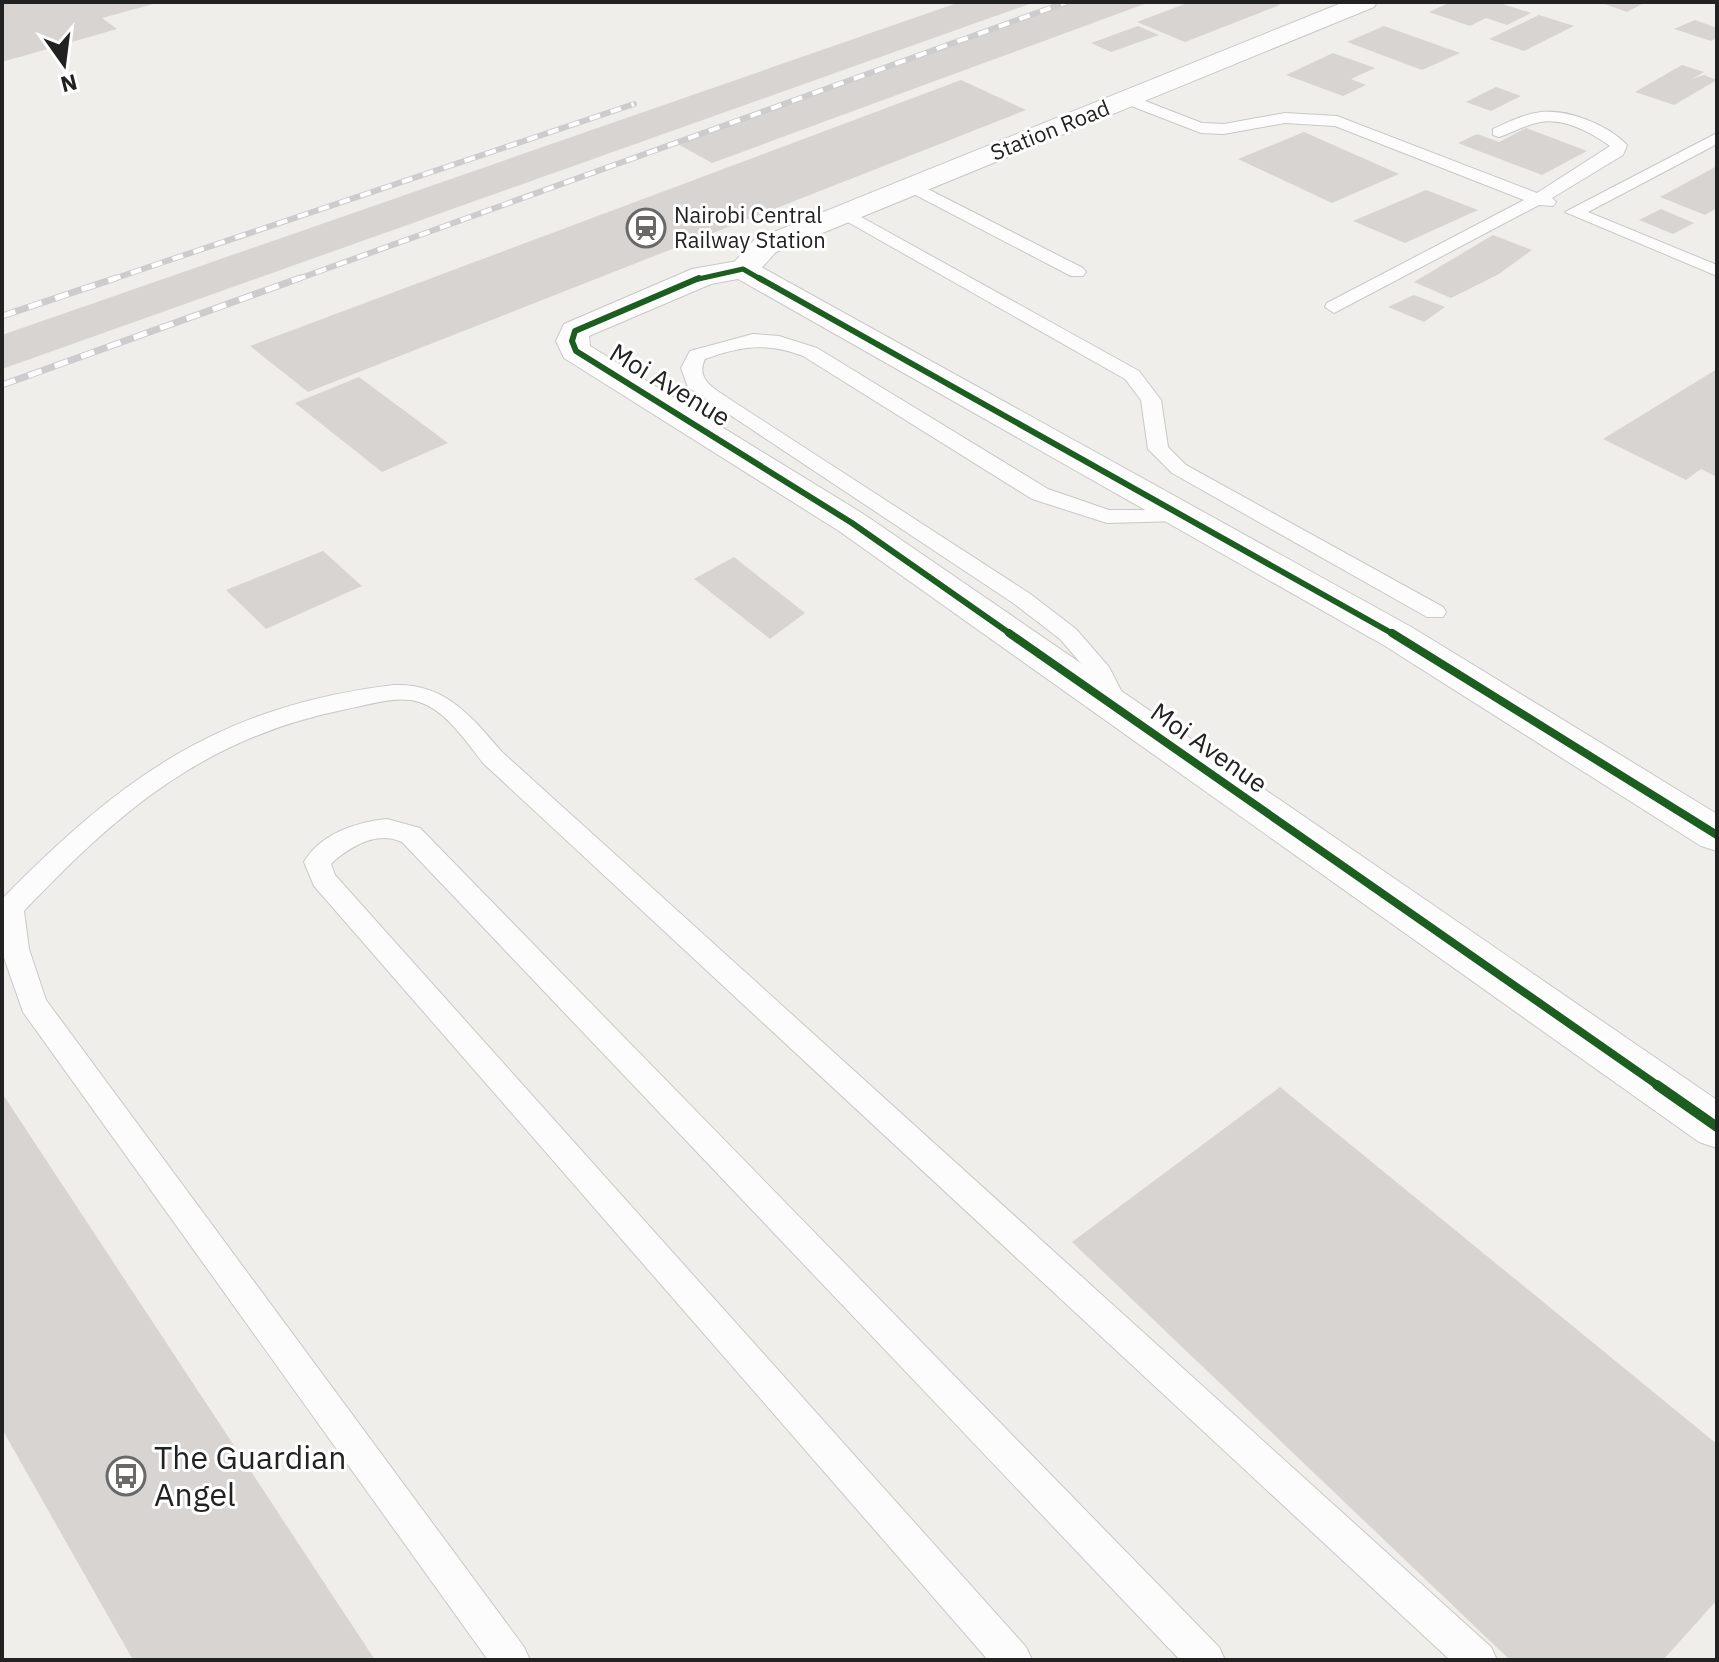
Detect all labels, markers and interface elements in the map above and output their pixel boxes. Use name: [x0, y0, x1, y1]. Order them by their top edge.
north arrow: [24, 24, 104, 104]
text: N: [58, 68, 80, 100]
street label: Station Road: [986, 92, 1114, 167]
place label: Nairobi Central Railway Station: [674, 200, 826, 254]
station icon: Nairobi Central Railway Station: [625, 207, 667, 249]
street label: Moi Avenue: [604, 335, 737, 434]
street label: Moi Avenue: [1144, 695, 1275, 800]
place label: The Guardian Angel: [154, 1436, 346, 1515]
bus stop icon: The Guardian Angel: [105, 1455, 147, 1497]

